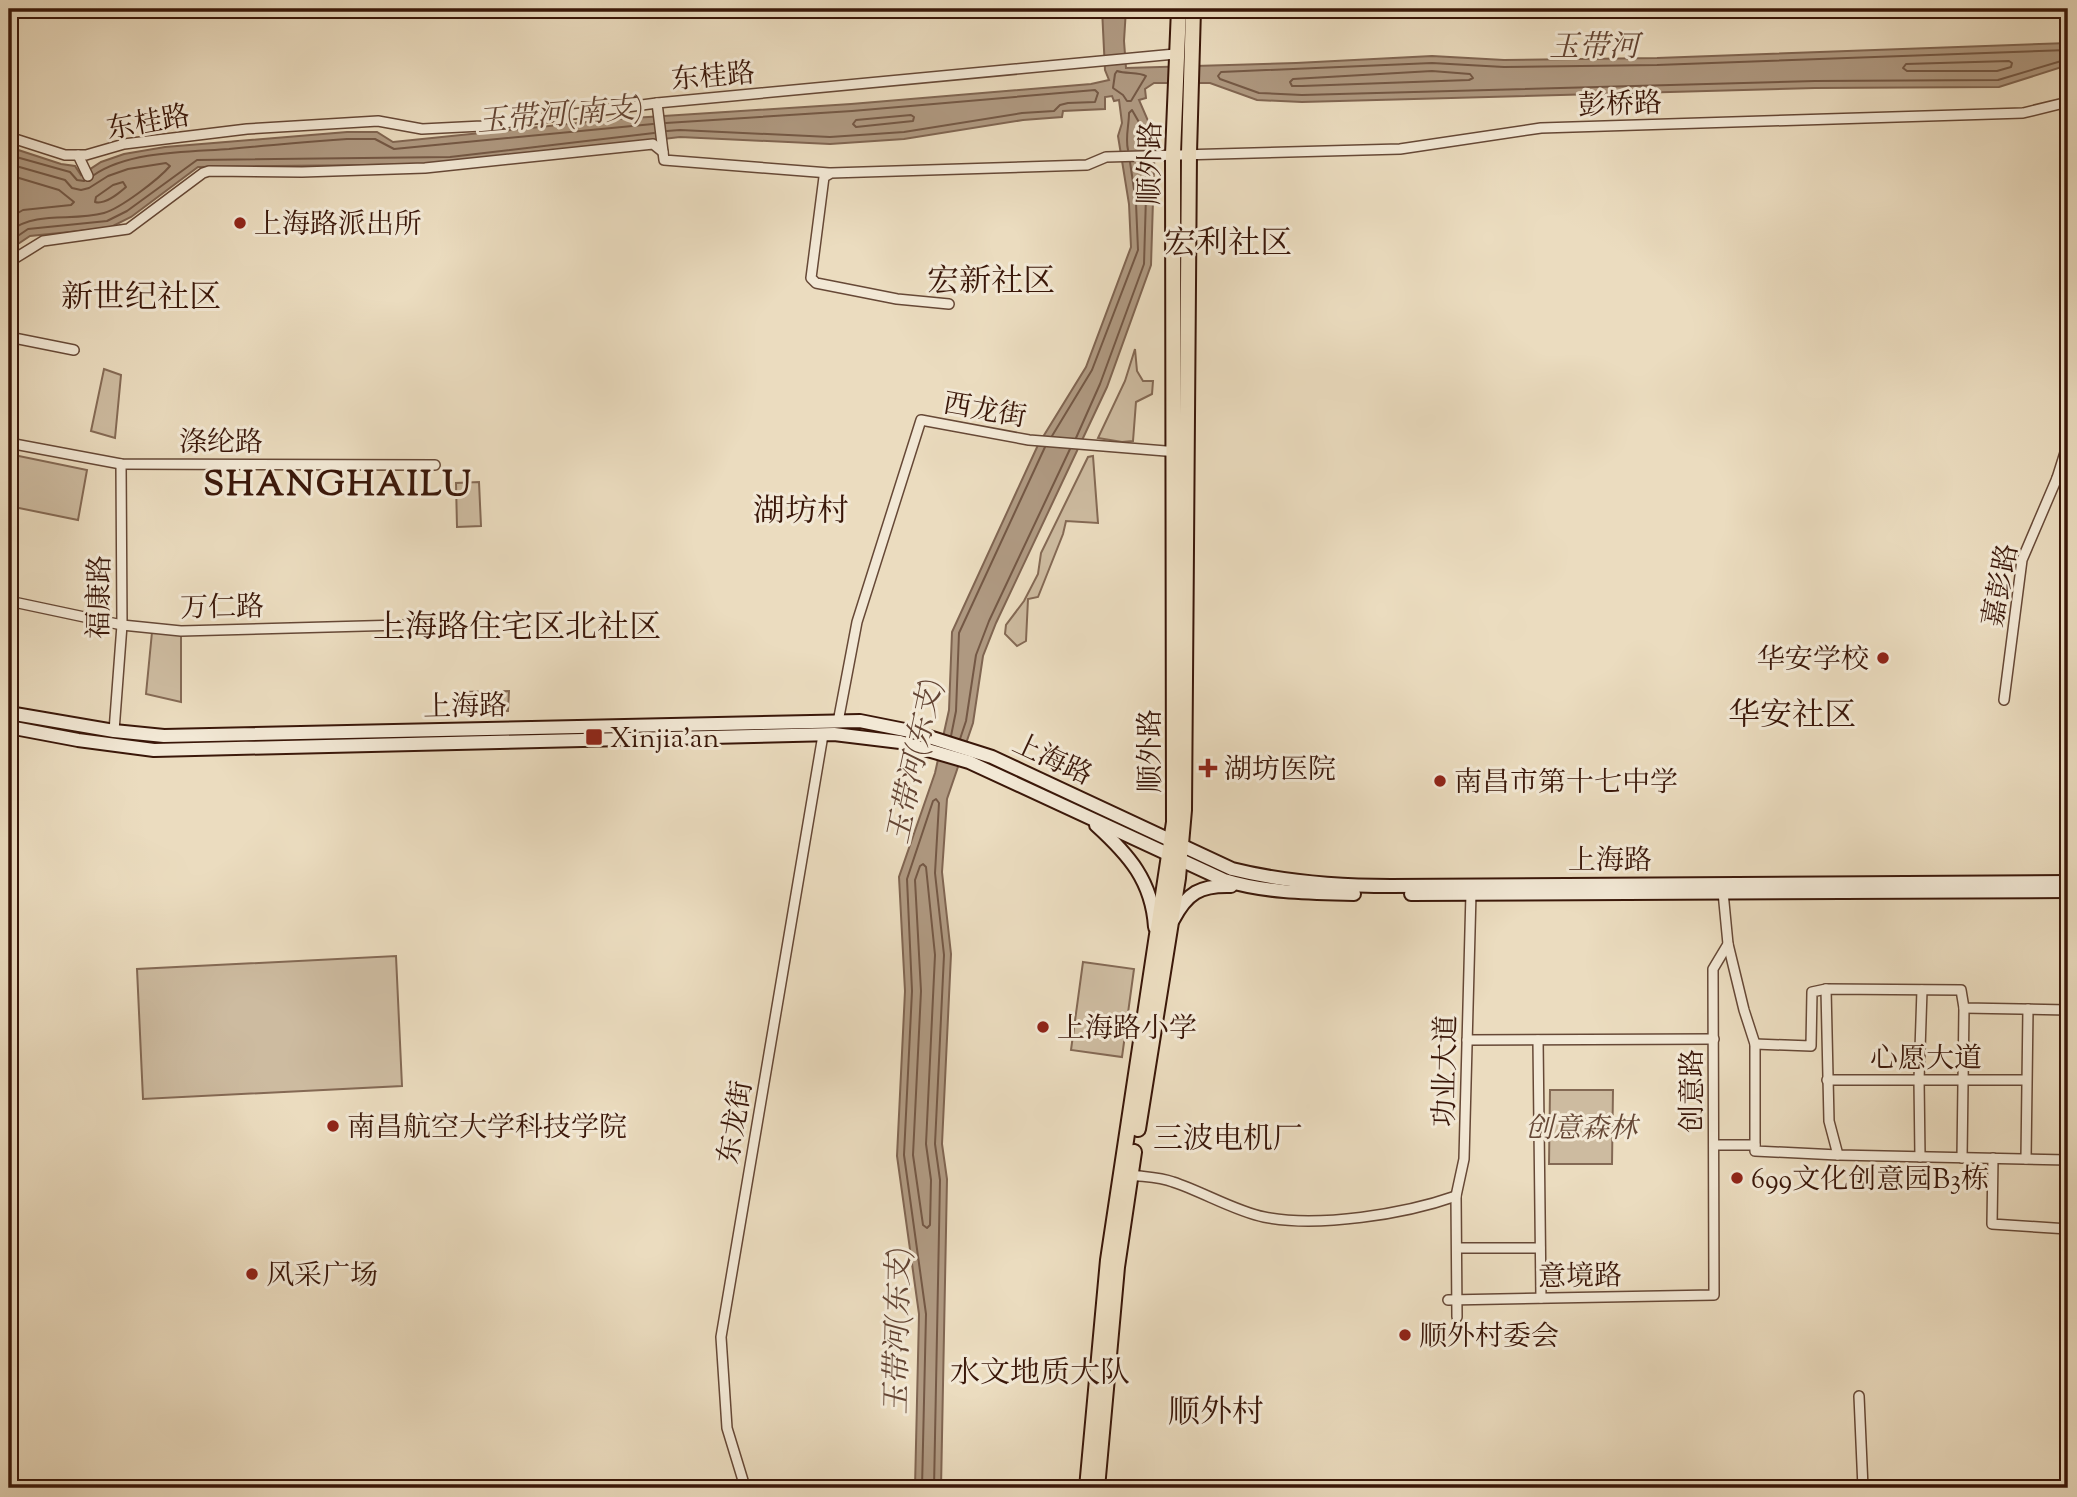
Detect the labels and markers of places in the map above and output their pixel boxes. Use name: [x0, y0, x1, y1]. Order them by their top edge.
place label: 上海路派出所: [254, 206, 422, 246]
marker: 上海路派出所: [232, 215, 248, 231]
place label: 华安学校: [1757, 641, 1869, 681]
marker: 华安学校: [1875, 650, 1891, 666]
place label: Xinjia'an: [610, 720, 719, 760]
marker: Xinjia'an: [584, 727, 604, 747]
place label: 湖坊医院: [1224, 751, 1336, 791]
marker: 湖坊医院: [1198, 758, 1218, 778]
place label: 南昌市第十七中学: [1454, 764, 1678, 804]
marker: 南昌市第十七中学: [1432, 773, 1448, 789]
place label: 上海路小学: [1057, 1010, 1197, 1050]
marker: 上海路小学: [1035, 1019, 1051, 1035]
place label: 南昌航空大学科技学院: [347, 1109, 627, 1149]
marker: 南昌航空大学科技学院: [325, 1118, 341, 1134]
place label: 699文化创意园B3栋: [1751, 1161, 1989, 1201]
marker: 699文化创意园B3栋: [1729, 1170, 1745, 1186]
place label: 风采广场: [266, 1257, 378, 1297]
marker: 风采广场: [244, 1266, 260, 1282]
place label: 顺外村委会: [1419, 1318, 1559, 1358]
marker: 顺外村委会: [1397, 1327, 1413, 1343]

